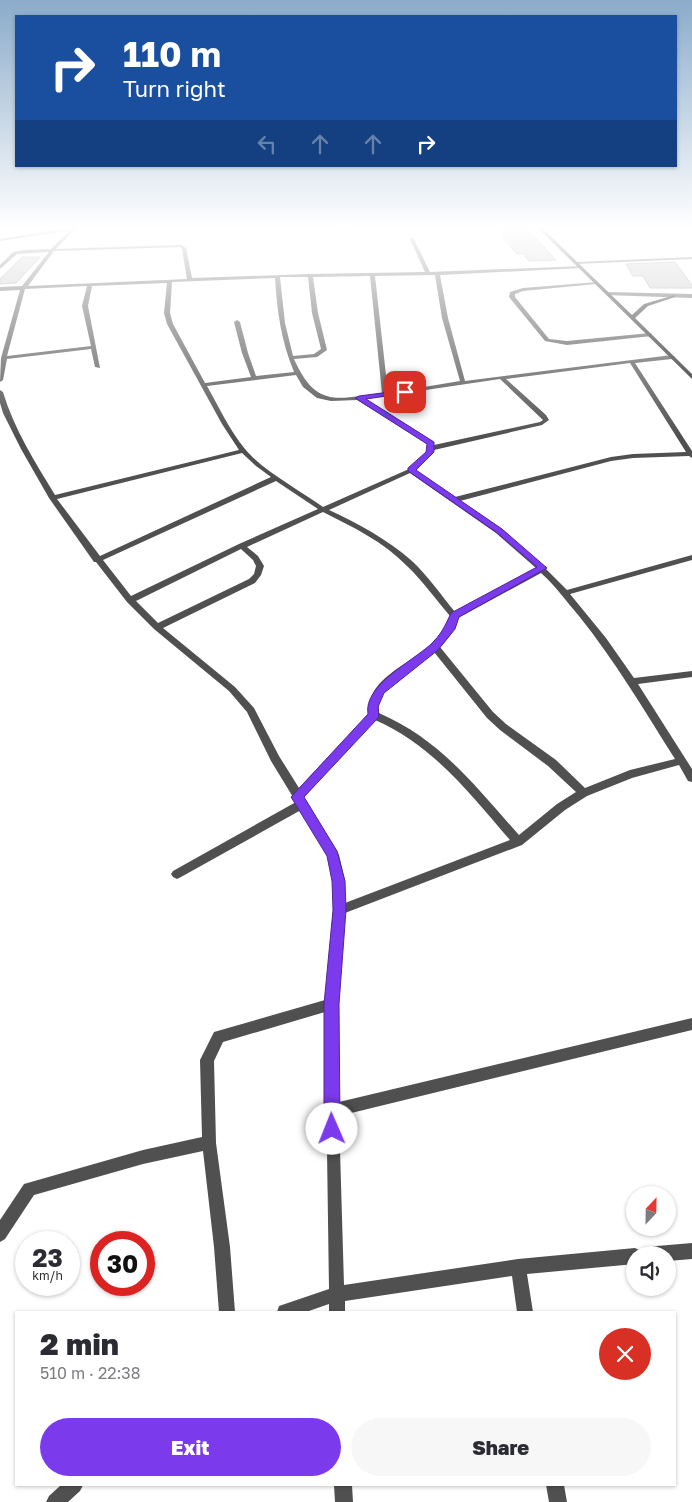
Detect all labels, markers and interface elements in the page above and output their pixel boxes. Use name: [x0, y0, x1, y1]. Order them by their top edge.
text: 110 m: [123, 33, 221, 75]
icon: right: [40, 35, 105, 100]
text: Turn right: [123, 75, 226, 102]
icon: left: [253, 130, 281, 158]
icon: ahead: [306, 130, 334, 158]
icon: ahead: [359, 130, 387, 158]
icon: right: [412, 130, 440, 158]
pin: [384, 371, 426, 413]
icon: arrive: [391, 378, 419, 406]
position arrow: [305, 1102, 357, 1154]
north arrow: [626, 1186, 676, 1236]
map controls: [626, 1186, 676, 1296]
speed limit sign: 30: [90, 1231, 155, 1296]
text: 23: [32, 1242, 63, 1273]
button: sound: [626, 1246, 676, 1296]
text: km/h: [32, 1268, 63, 1283]
text: 2 min: [40, 1326, 119, 1362]
button: close: [599, 1328, 651, 1380]
text: 510 m · 22:38: [40, 1363, 140, 1383]
button: Exit: [40, 1418, 341, 1476]
button: Share: [351, 1418, 651, 1476]

